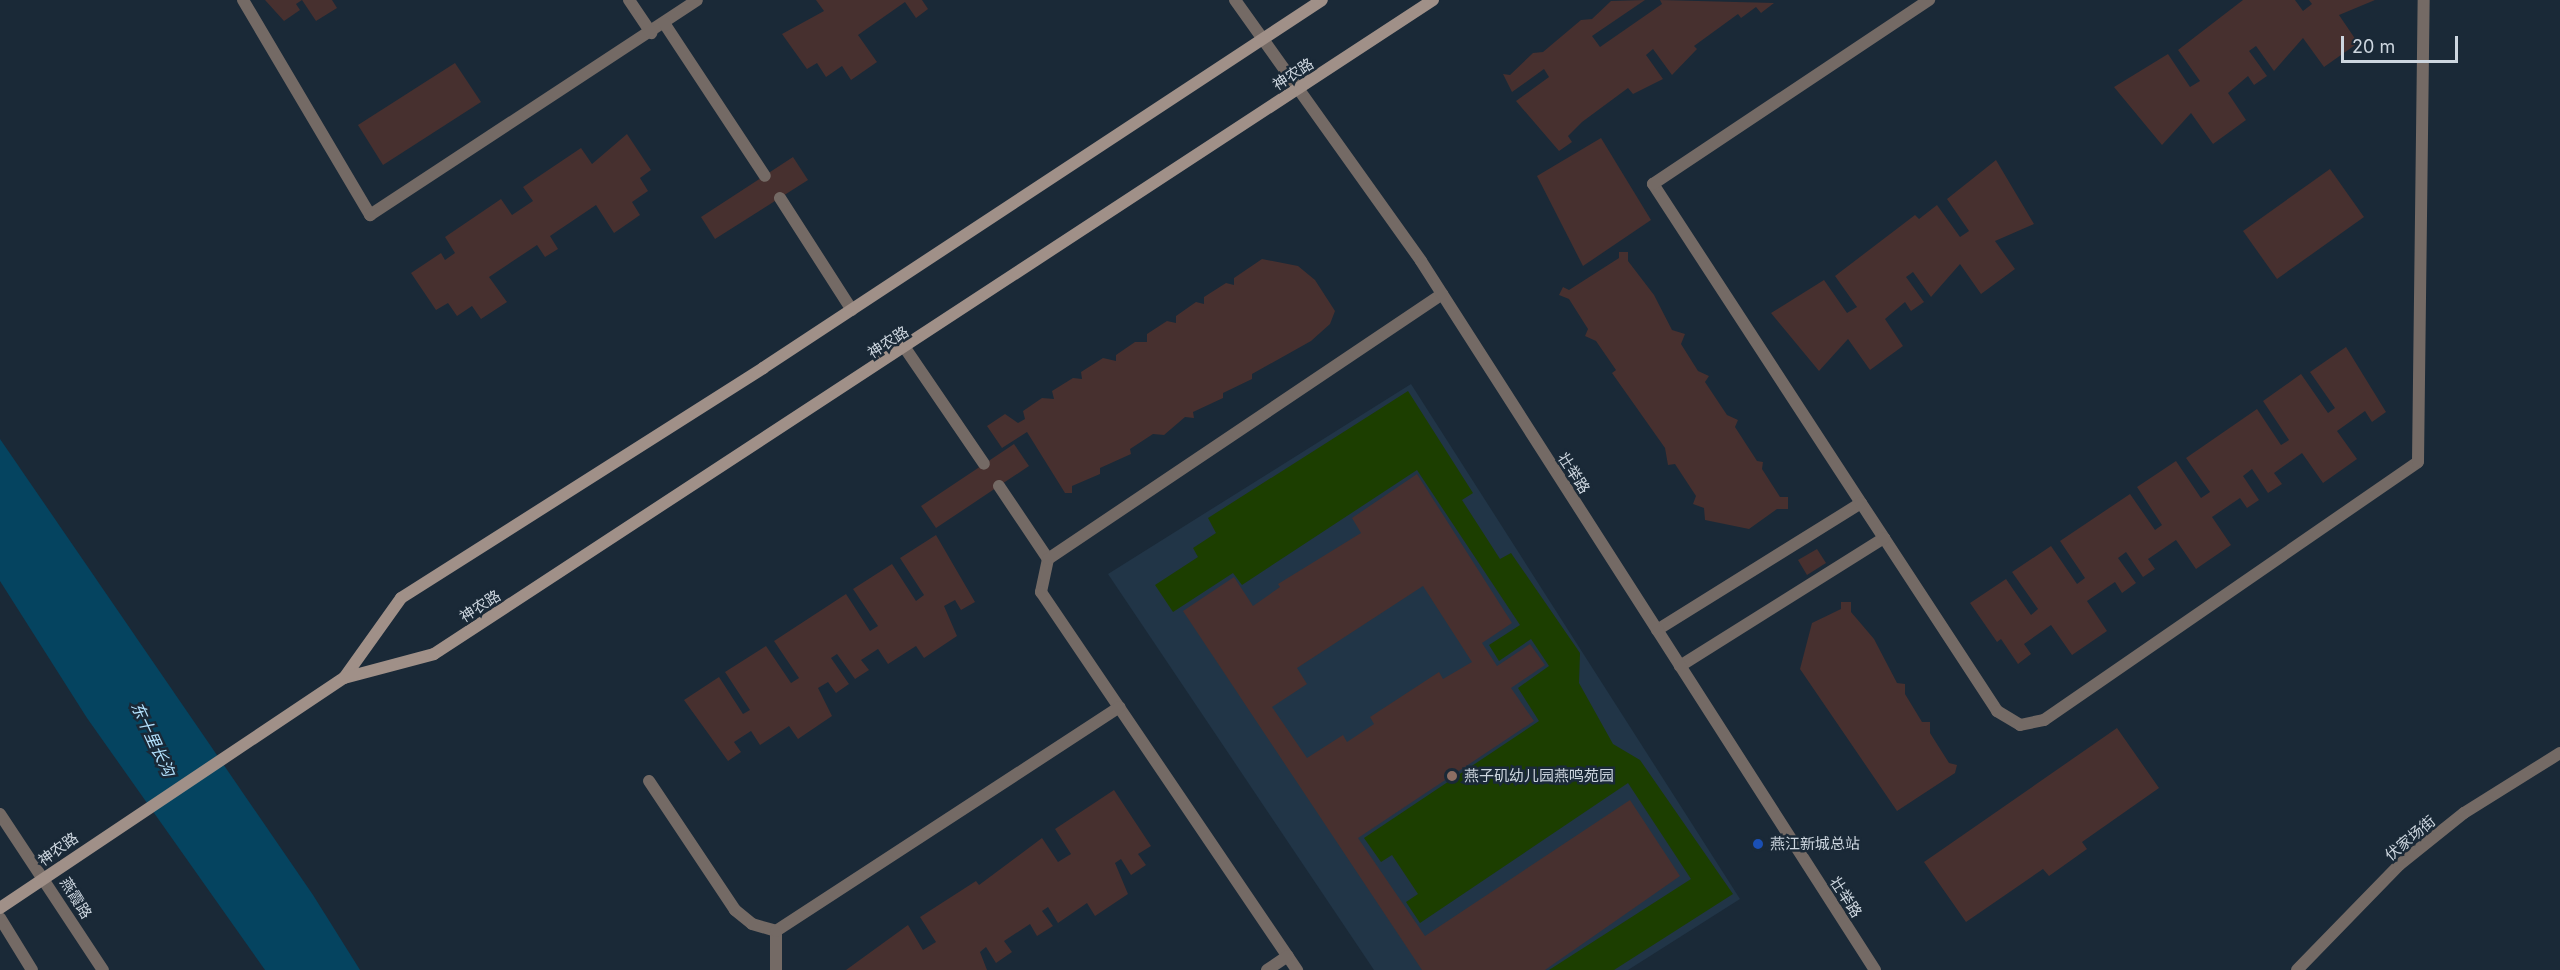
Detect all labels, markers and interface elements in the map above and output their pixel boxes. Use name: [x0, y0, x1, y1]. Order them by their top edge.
scale bar: [2344, 24, 2461, 62]
text: 20 m: [2352, 36, 2395, 57]
street label: 神农路: [1269, 54, 1317, 94]
street label: 神农路: [864, 322, 912, 362]
street label: 壮举路: [1554, 449, 1594, 497]
street label: 神农路: [456, 586, 504, 626]
water label: 东十里长沟: [127, 699, 179, 779]
place label: 燕子矶幼儿园燕鸣苑园: [1464, 767, 1614, 785]
marker: 燕子矶幼儿园燕鸣苑园: [1445, 769, 1459, 783]
street label: 伏家场街: [2381, 812, 2439, 864]
street label: 神农路: [35, 828, 81, 870]
place label: 燕江新城总站: [1770, 835, 1860, 853]
marker: 燕江新城总站: [1751, 837, 1765, 851]
street label: 壮举路: [1826, 873, 1866, 921]
street label: 燕霞路: [56, 874, 96, 922]

